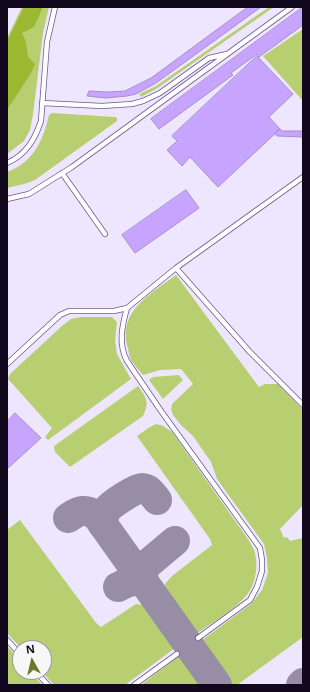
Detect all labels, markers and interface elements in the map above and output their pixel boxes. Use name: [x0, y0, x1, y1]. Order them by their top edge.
north arrow: [12, 640, 52, 680]
text: N: [25, 641, 36, 657]

